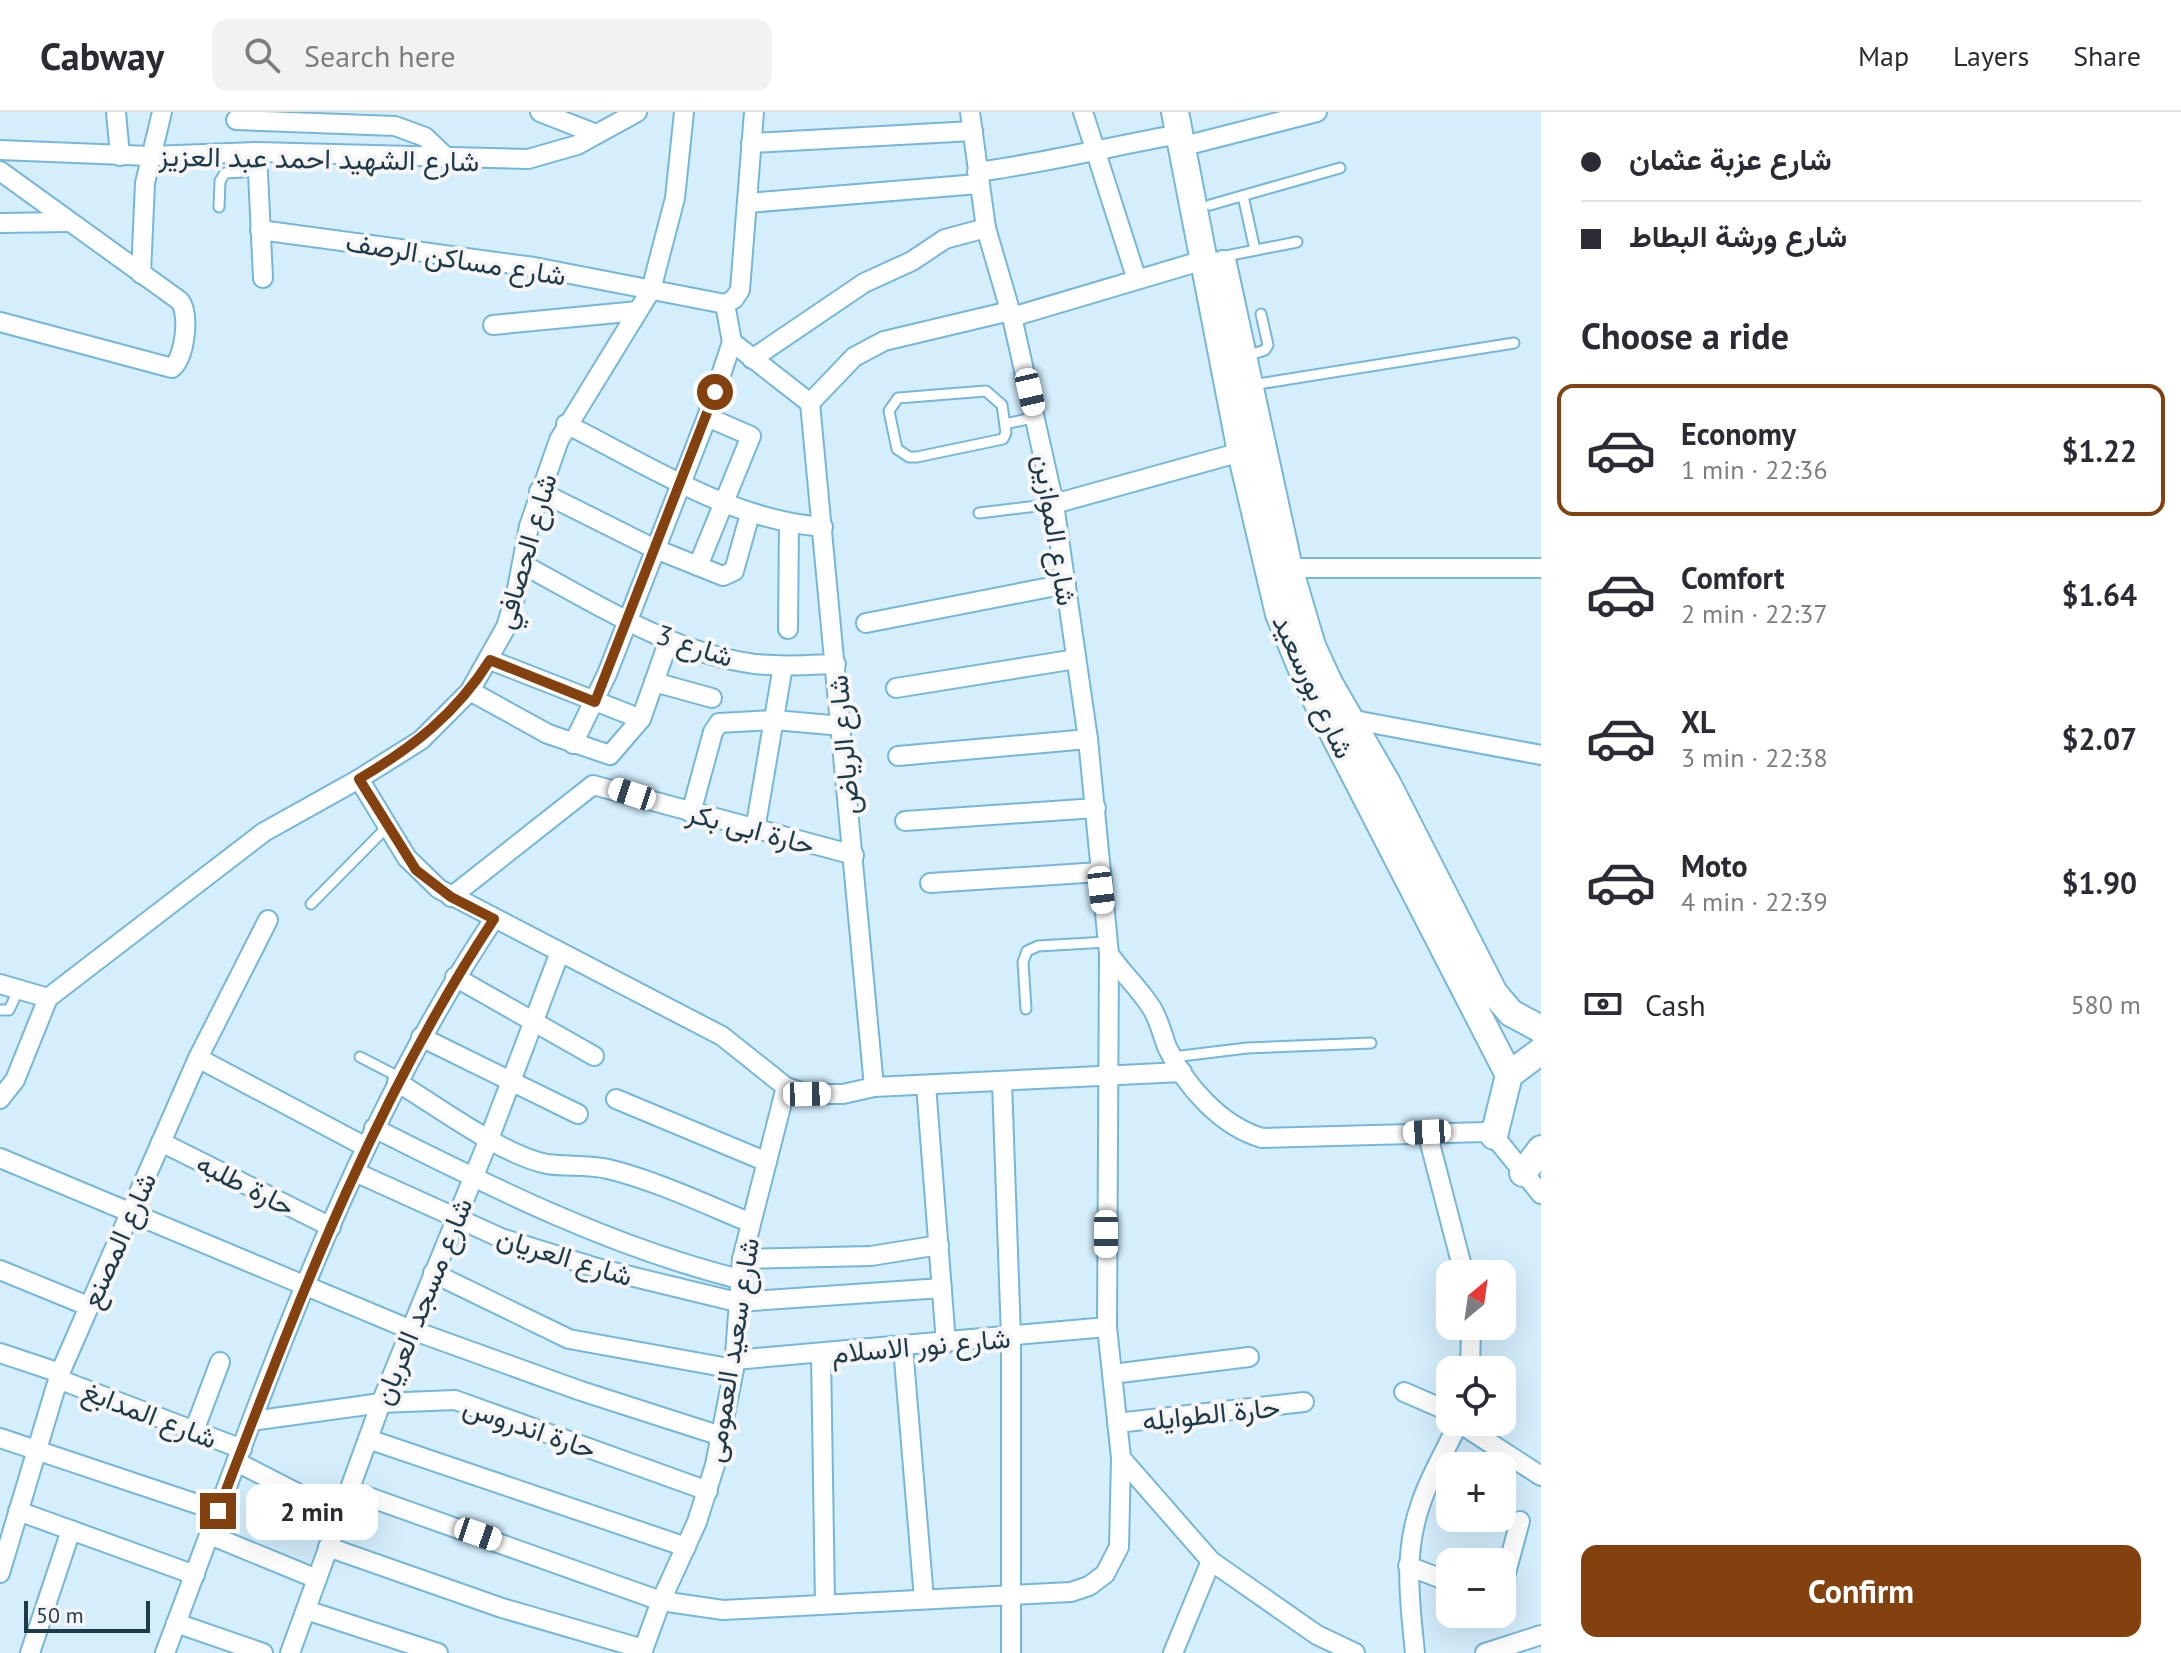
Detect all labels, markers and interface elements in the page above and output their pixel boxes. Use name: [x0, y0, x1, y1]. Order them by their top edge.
search box: [212, 19, 772, 91]
text: Cabway: [40, 31, 164, 80]
icon: search: [240, 33, 284, 77]
text: Search here: [304, 36, 455, 75]
text: Map: [1858, 37, 1909, 74]
text: Layers: [1953, 37, 2029, 74]
text: Share: [2073, 37, 2141, 74]
street label: شارع الشهيد احمد عبد العزيز: [157, 137, 480, 180]
text: شارع عزبة عثمان: [1629, 139, 1832, 178]
text: شارع ورشة البطاط: [1629, 216, 1847, 255]
street label: شارع مساكن الرصف: [343, 222, 569, 295]
text: Choose a ride: [1581, 312, 1789, 359]
car: [1013, 366, 1047, 418]
route start: [697, 374, 733, 410]
icon: car: [1585, 414, 1657, 486]
text: Economy: [1681, 414, 1796, 453]
text: $1.22: [2062, 431, 2137, 470]
street label: شارع الموازين: [1025, 452, 1086, 609]
text: 1 min · 22:36: [1681, 453, 1828, 486]
street label: شارع الحصافي: [485, 469, 570, 634]
icon: car: [1585, 558, 1657, 630]
text: Comfort: [1681, 558, 1784, 597]
text: $1.64: [2062, 575, 2137, 614]
text: 2 min · 22:37: [1681, 597, 1828, 630]
street label: شارع بورسعيد: [1264, 608, 1364, 765]
street label: شارع 3: [651, 615, 738, 676]
street label: شارع الرياض: [818, 673, 869, 816]
icon: car: [1585, 702, 1657, 774]
text: XL: [1681, 702, 1715, 741]
text: $2.07: [2062, 719, 2137, 758]
text: 3 min · 22:38: [1681, 741, 1828, 774]
car: [605, 775, 659, 813]
street label: حارة ابى بكر: [682, 793, 819, 863]
icon: car: [1585, 846, 1657, 918]
text: Moto: [1681, 846, 1748, 885]
text: $1.90: [2062, 863, 2137, 902]
car: [1086, 865, 1116, 915]
text: 4 min · 22:39: [1681, 885, 1828, 918]
icon: cash: [1581, 982, 1625, 1026]
text: Cash: [1645, 985, 1706, 1024]
text: 580 m: [2070, 988, 2141, 1021]
car: [783, 1082, 831, 1106]
car: [1402, 1119, 1452, 1145]
street label: حارة طلبه: [191, 1144, 301, 1224]
street label: شارع المصنع: [72, 1166, 166, 1314]
street label: شارع مسجد العريان: [364, 1192, 481, 1410]
car: [1094, 1210, 1118, 1258]
street label: شارع العريان: [492, 1218, 637, 1295]
street label: شارع سعيد العمومى: [695, 1235, 768, 1465]
north arrow: [1436, 1260, 1516, 1340]
map controls: [1436, 1260, 1516, 1628]
street label: شارع نور الاسلام: [830, 1319, 1012, 1372]
button: locate: [1436, 1356, 1516, 1436]
street label: شارع المدابغ: [77, 1371, 222, 1458]
street label: حارة اندروس: [459, 1387, 601, 1467]
street label: حارة الطوايله: [1140, 1387, 1282, 1439]
button: +: [1436, 1452, 1516, 1532]
callout: 2 min: [246, 1483, 378, 1539]
route end: [200, 1493, 236, 1529]
text: 2 min: [280, 1495, 344, 1528]
car: [451, 1515, 505, 1553]
button: Confirm: [1581, 1545, 2141, 1637]
button: −: [1436, 1548, 1516, 1628]
scale bar: [24, 1597, 150, 1633]
text: 50 m: [36, 1601, 84, 1629]

